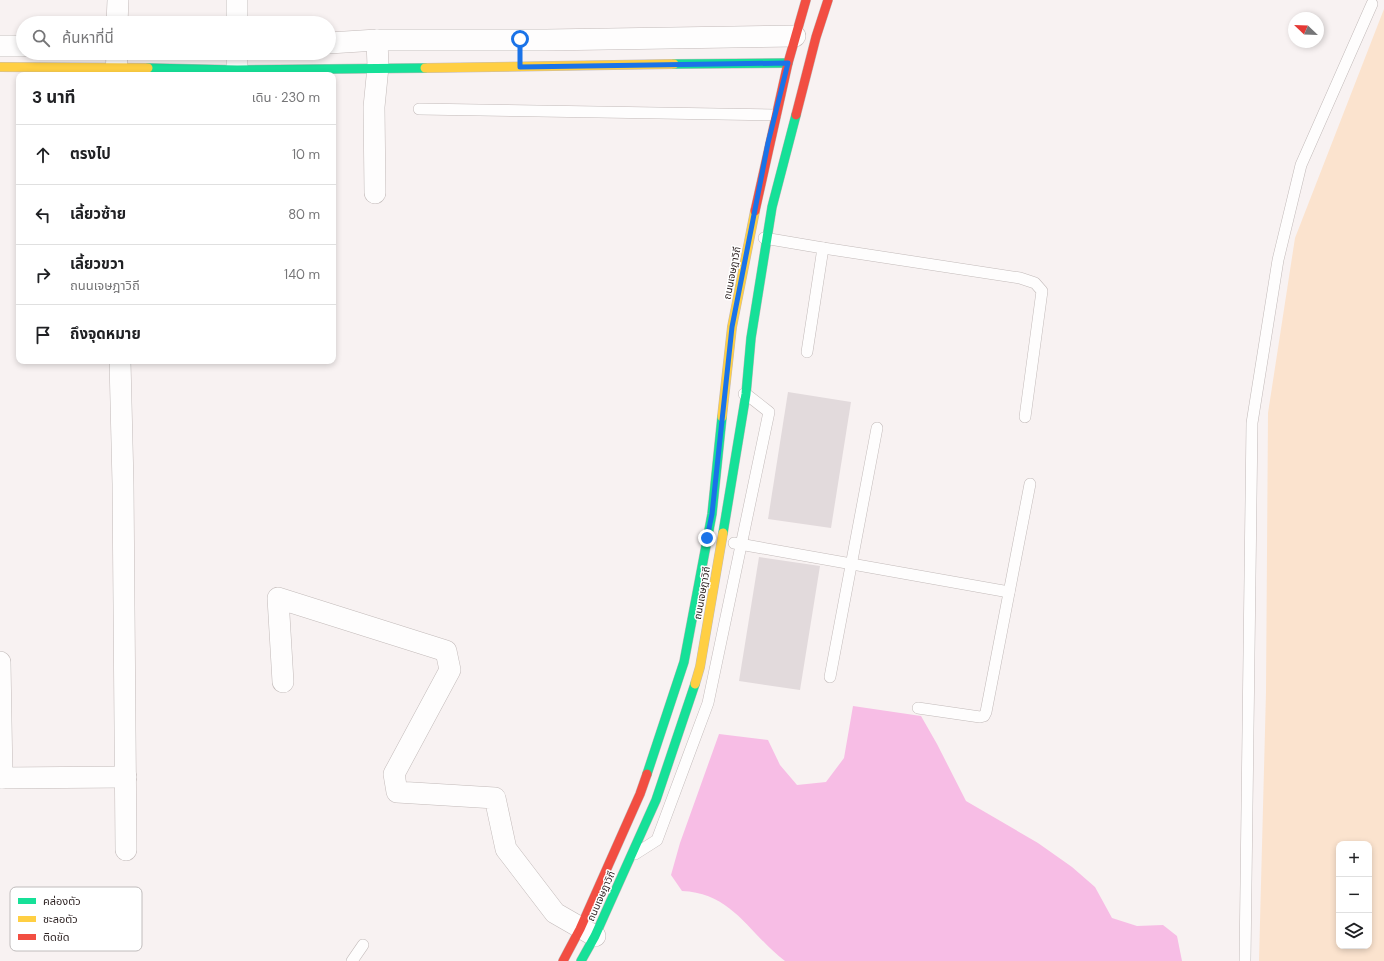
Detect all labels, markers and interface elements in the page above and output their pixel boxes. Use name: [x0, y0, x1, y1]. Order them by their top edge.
north arrow: [1288, 12, 1324, 48]
search box: [16, 16, 336, 60]
icon: search: [30, 27, 52, 49]
text: ค้นหาที่นี่: [62, 28, 114, 48]
route start: [511, 30, 529, 48]
text: 3 นาที: [32, 86, 76, 108]
text: เดิน · 230 m: [252, 89, 320, 106]
icon: ahead: [32, 144, 54, 166]
text: ตรงไป: [70, 144, 111, 164]
text: 10 m: [292, 146, 320, 163]
icon: left: [32, 204, 54, 226]
text: เลี้ยวซ้าย: [70, 204, 126, 224]
text: 80 m: [288, 206, 320, 223]
street label: ถนนเจษฎาวิถี: [720, 245, 744, 301]
text: เลี้ยวขวา: [70, 254, 124, 274]
icon: right: [32, 264, 54, 286]
text: 140 m: [284, 266, 320, 283]
text: ถนนเจษฎาวิถี: [70, 277, 140, 294]
icon: arrive: [32, 324, 54, 346]
text: ถึงจุดหมาย: [70, 324, 141, 344]
route end: [698, 529, 716, 547]
street label: ถนนเจษฎาวิถี: [691, 565, 713, 621]
map controls: [1336, 841, 1372, 949]
button: +: [1336, 841, 1372, 877]
street label: ถนนเจษฎาวิถี: [584, 869, 618, 923]
button: −: [1336, 877, 1372, 913]
legend: [10, 887, 142, 951]
text: คล่องตัว: [43, 894, 81, 908]
text: ชะลอตัว: [43, 912, 78, 926]
button: layers: [1336, 913, 1372, 949]
text: ติดขัด: [43, 930, 70, 944]

